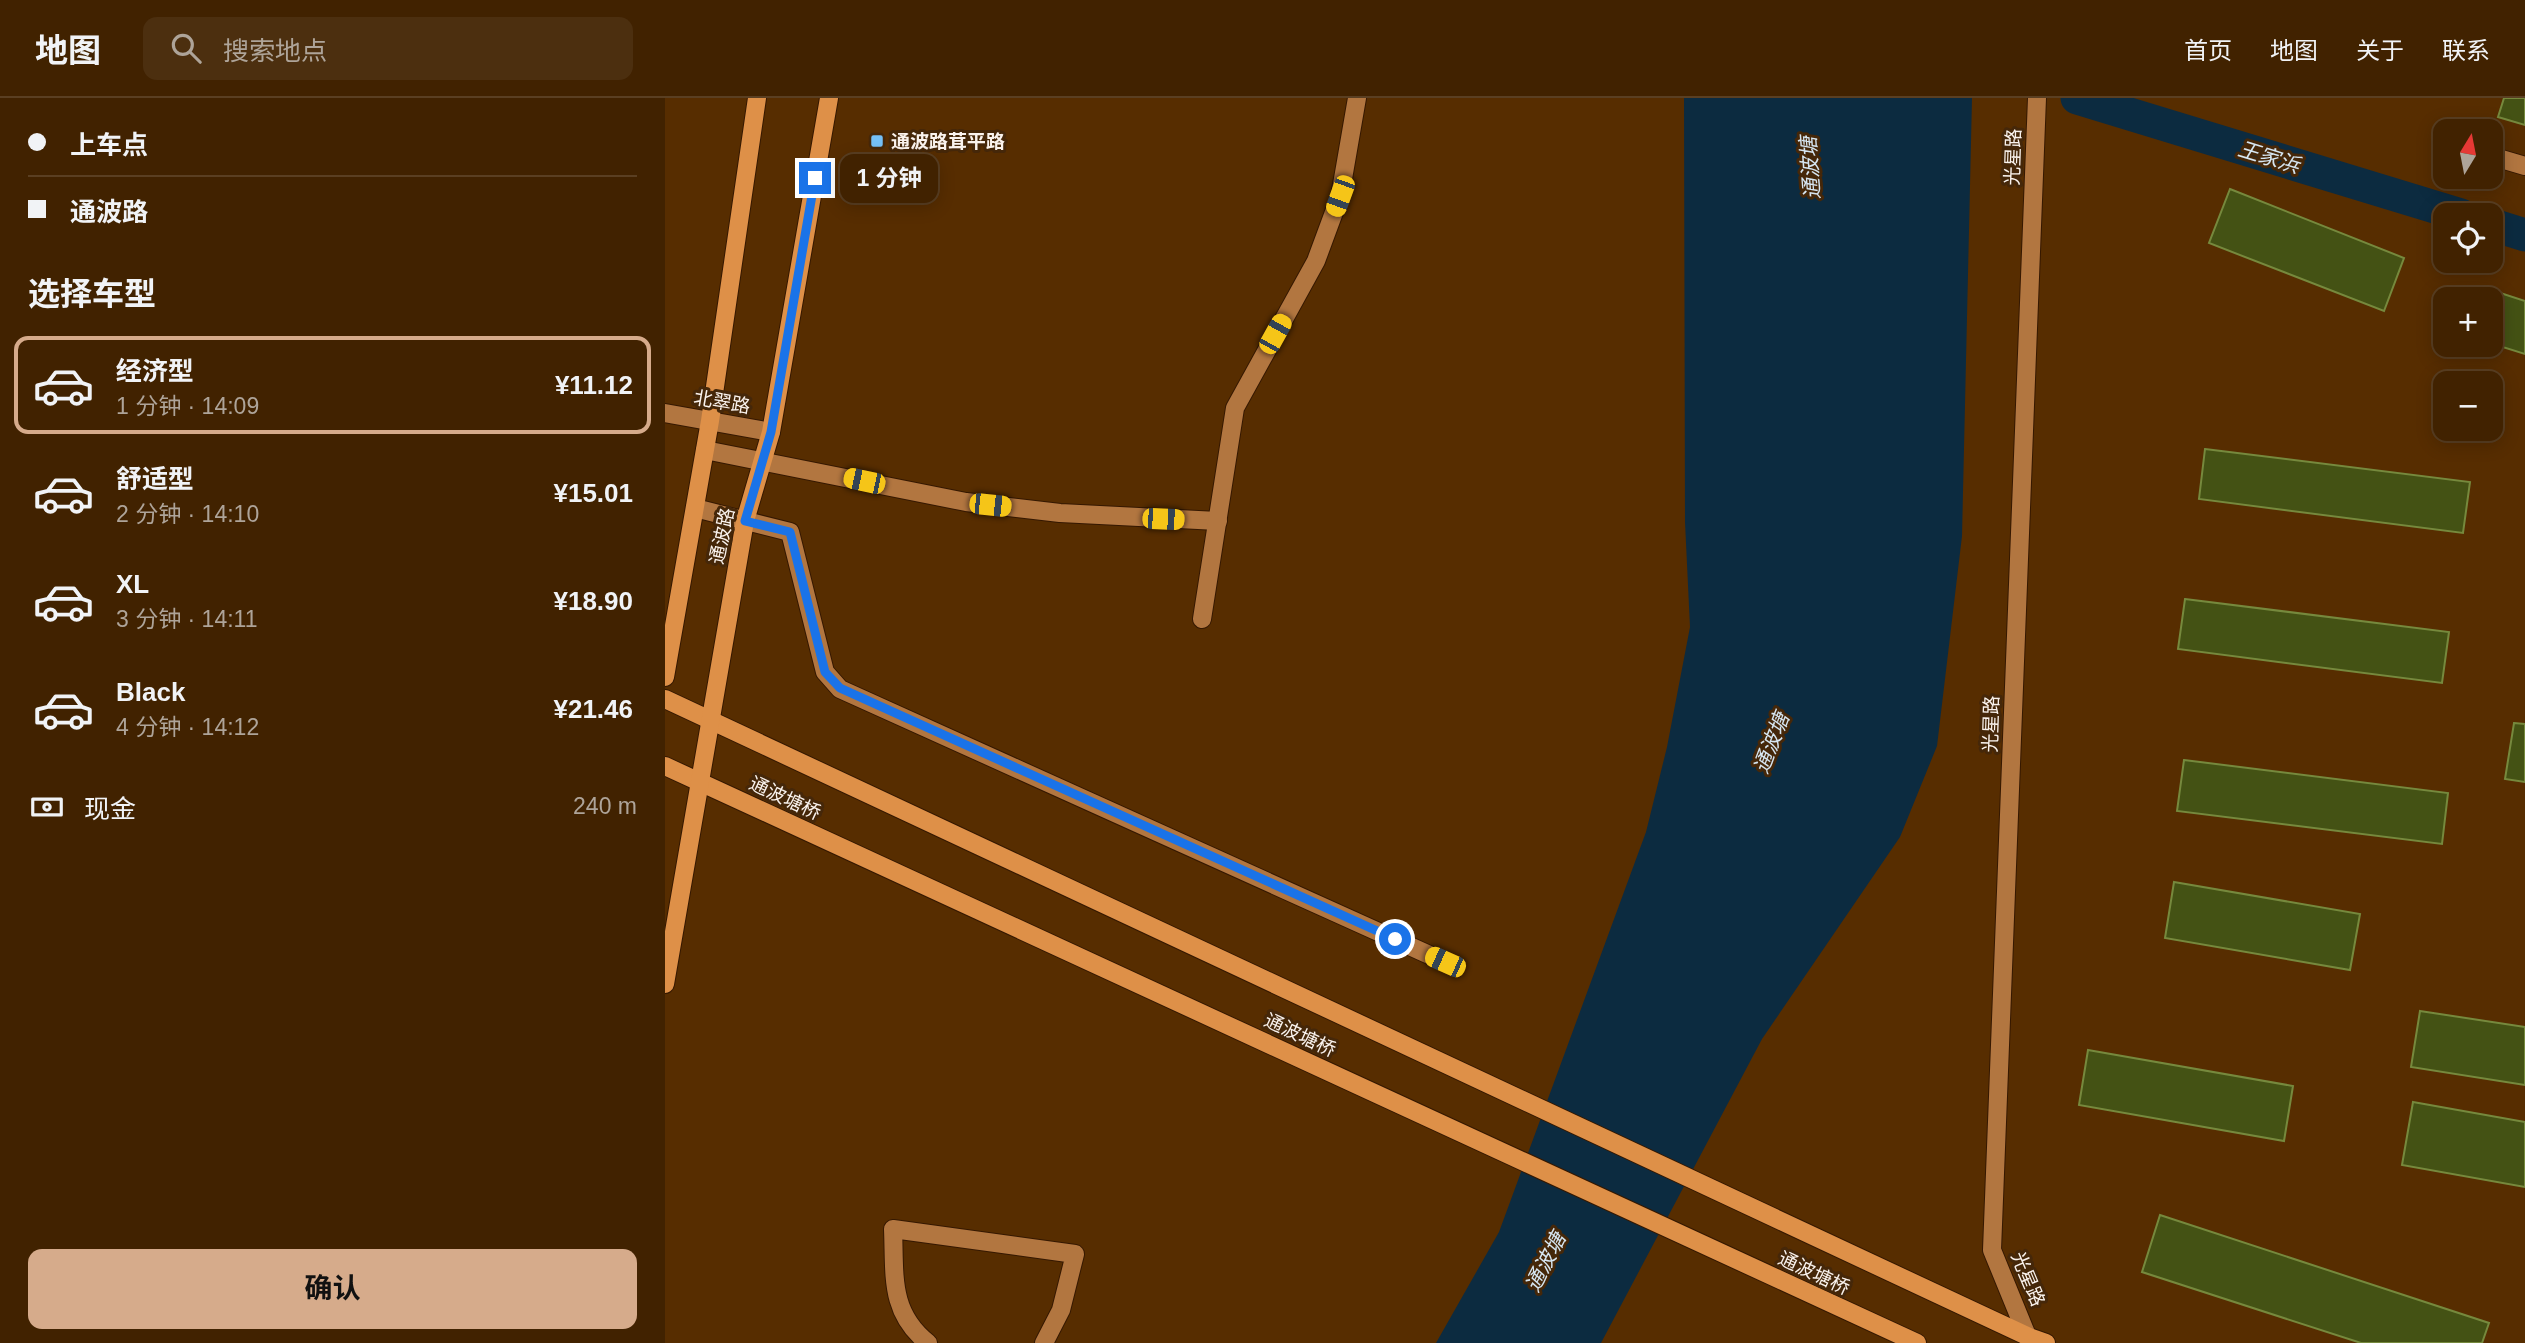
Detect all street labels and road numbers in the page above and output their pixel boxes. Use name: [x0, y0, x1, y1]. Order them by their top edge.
street label: 光星路: [2002, 128, 2024, 186]
street label: 北翠路: [692, 387, 752, 417]
street label: 通波路: [706, 506, 738, 566]
street label: 光星路: [1980, 695, 2002, 753]
street label: 通波塘桥: [746, 772, 824, 824]
street label: 通波塘桥: [1261, 1009, 1339, 1061]
street label: 通波塘桥: [1775, 1247, 1853, 1299]
street label: 光星路: [2007, 1249, 2049, 1309]

